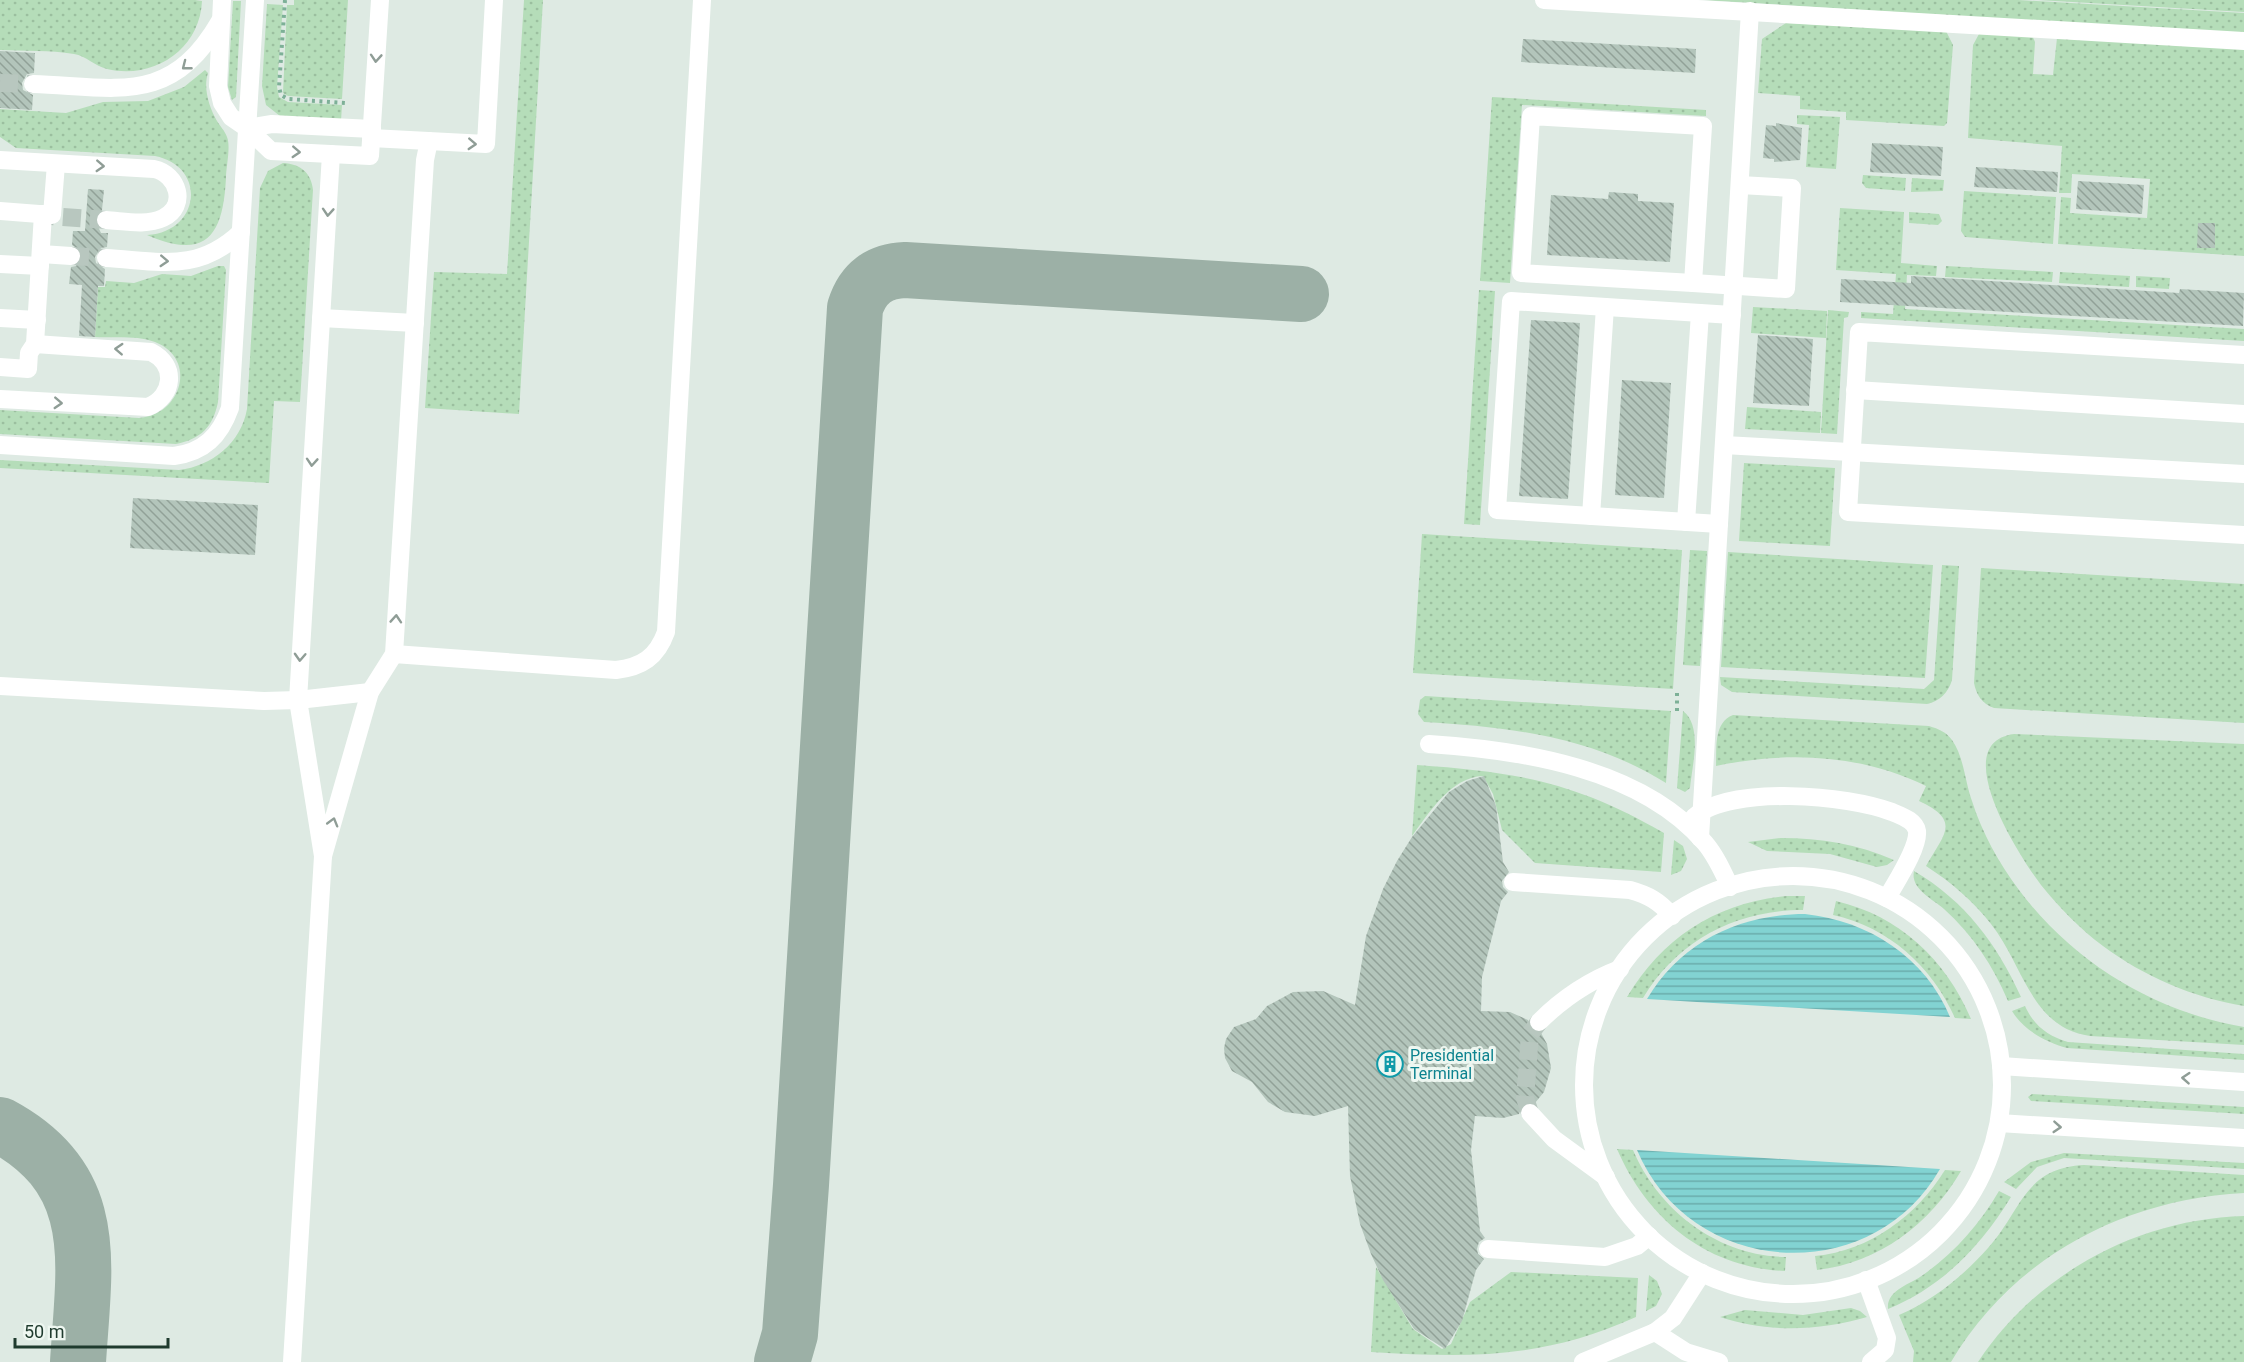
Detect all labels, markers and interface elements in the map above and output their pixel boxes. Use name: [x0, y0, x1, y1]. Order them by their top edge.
one-way arrow: [370, 54, 383, 63]
one-way arrow: [181, 58, 192, 69]
one-way arrow: [467, 137, 476, 150]
one-way arrow: [292, 146, 301, 159]
one-way arrow: [96, 160, 105, 173]
one-way arrow: [321, 208, 334, 217]
one-way arrow: [160, 255, 169, 268]
one-way arrow: [114, 342, 123, 355]
one-way arrow: [54, 396, 63, 409]
one-way arrow: [306, 458, 319, 467]
one-way arrow: [390, 614, 403, 623]
one-way arrow: [294, 652, 307, 661]
one-way arrow: [326, 817, 338, 828]
place label: Presidential Terminal: [1410, 1046, 1494, 1083]
building icon: Presidential Terminal: [1375, 1049, 1405, 1079]
one-way arrow: [2181, 1072, 2190, 1085]
one-way arrow: [2053, 1120, 2062, 1133]
scale bar: [15, 1311, 168, 1349]
text: 50 m: [24, 1321, 64, 1342]

